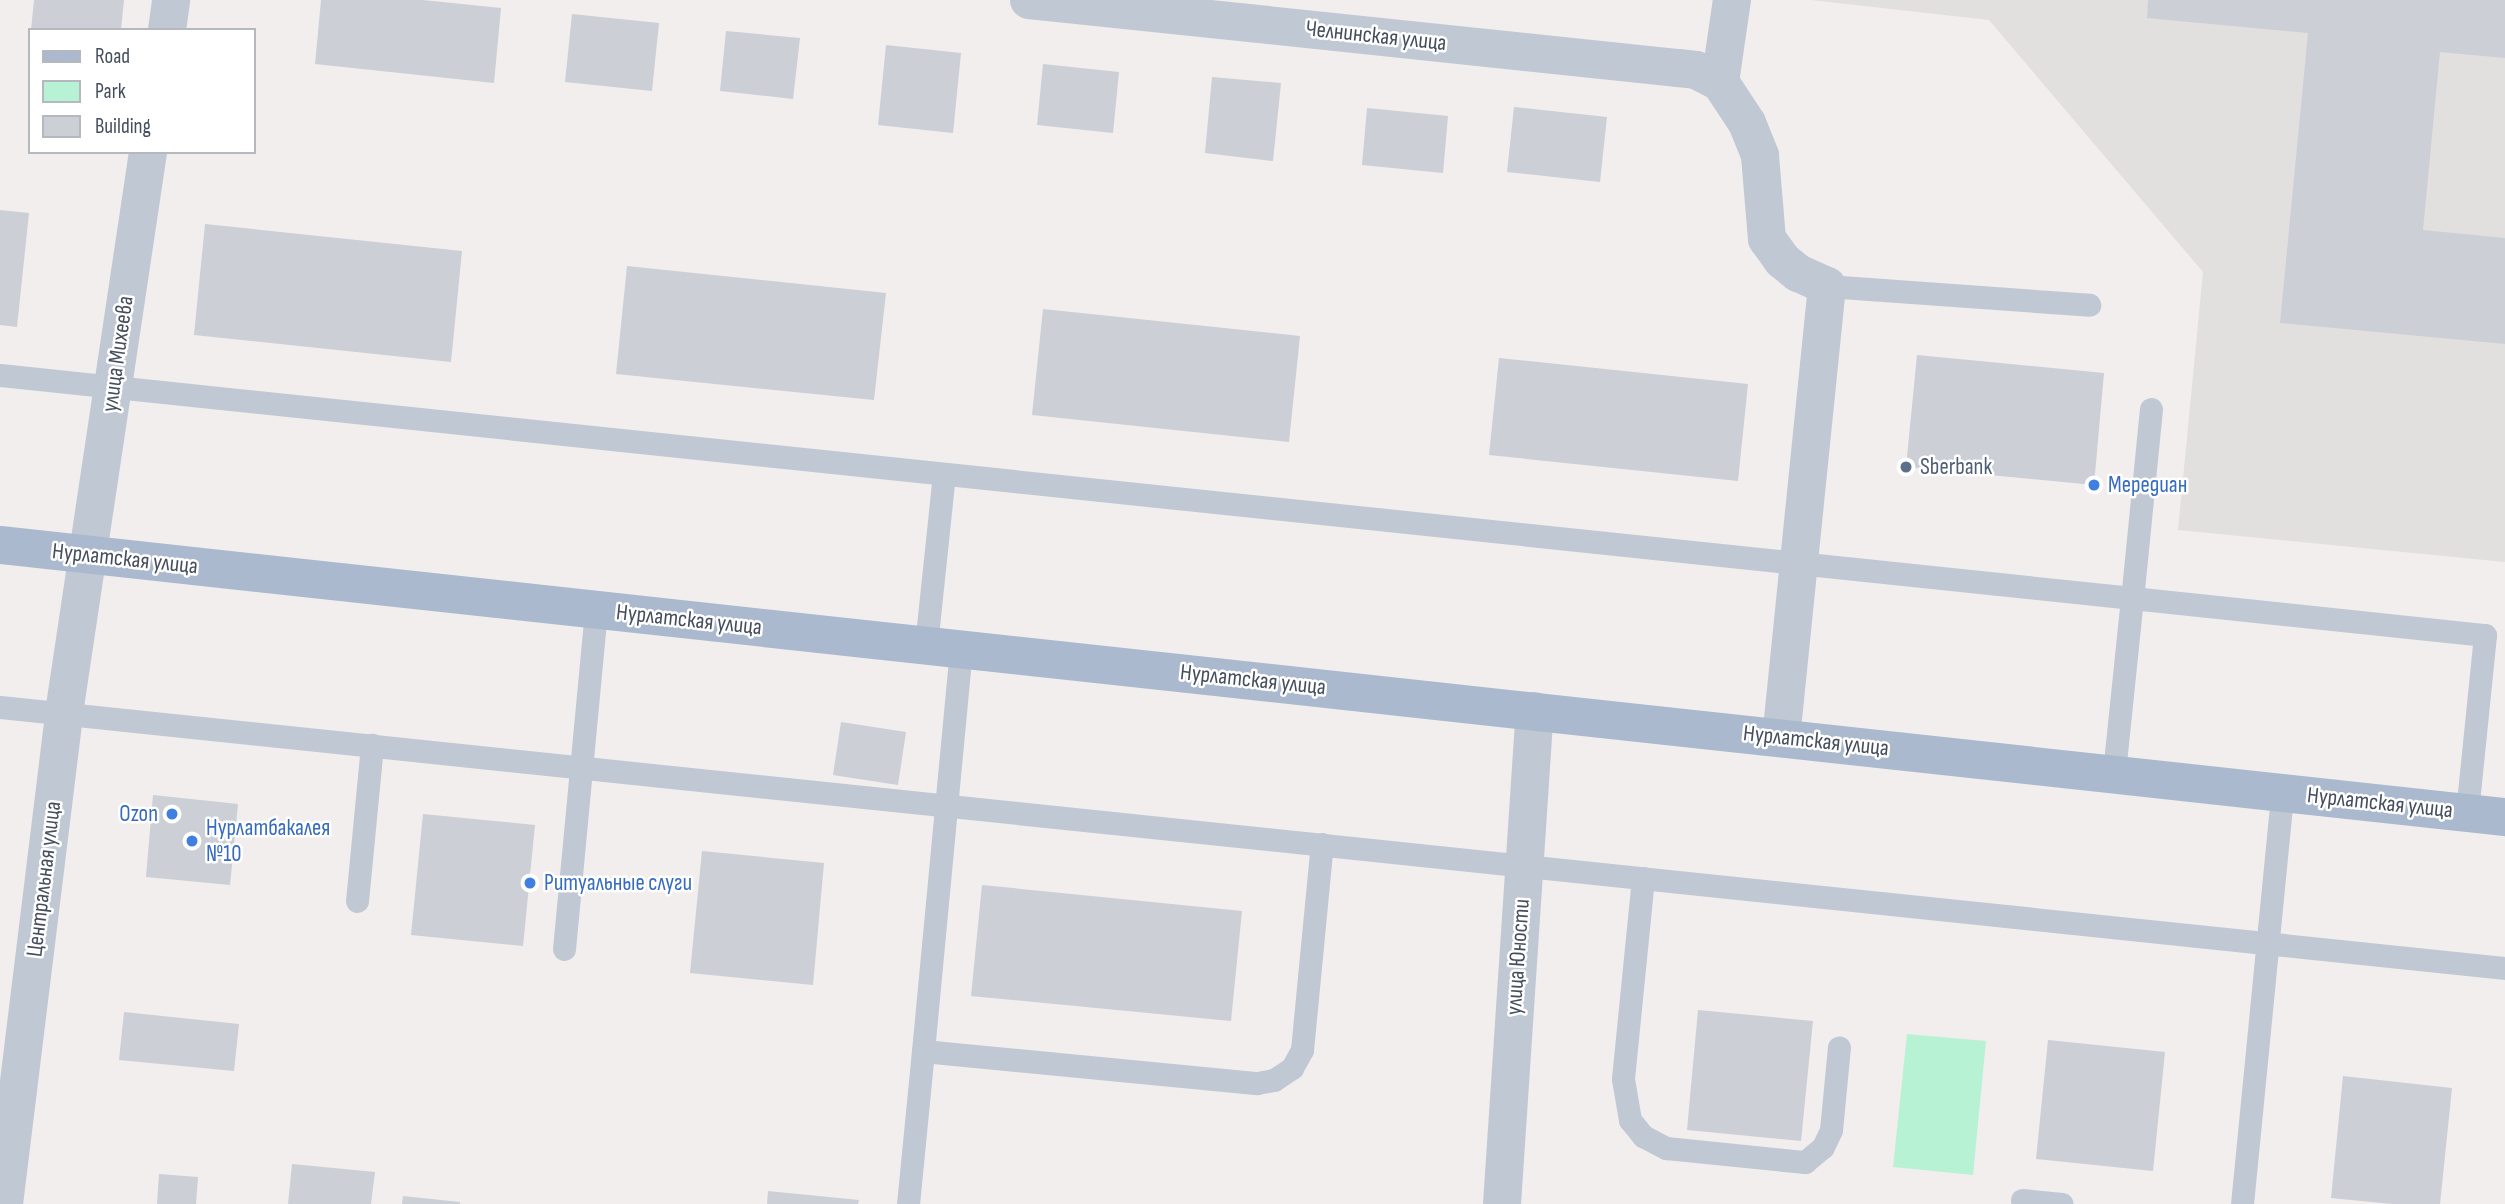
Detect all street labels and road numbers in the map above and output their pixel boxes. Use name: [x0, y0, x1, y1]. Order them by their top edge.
street label: Челнинская улица: [1304, 15, 1448, 57]
street label: улица Михеева: [96, 294, 140, 414]
street label: Нурлатская улица: [51, 538, 199, 580]
street label: Нурлатская улица: [615, 599, 763, 641]
street label: Нурлатская улица: [1179, 659, 1327, 701]
street label: Нурлатская улица: [1742, 720, 1890, 762]
street label: Нурлатская улица: [2306, 782, 2454, 824]
street label: Центральная улица: [21, 800, 67, 958]
street label: улица Юности: [1500, 898, 1536, 1016]

